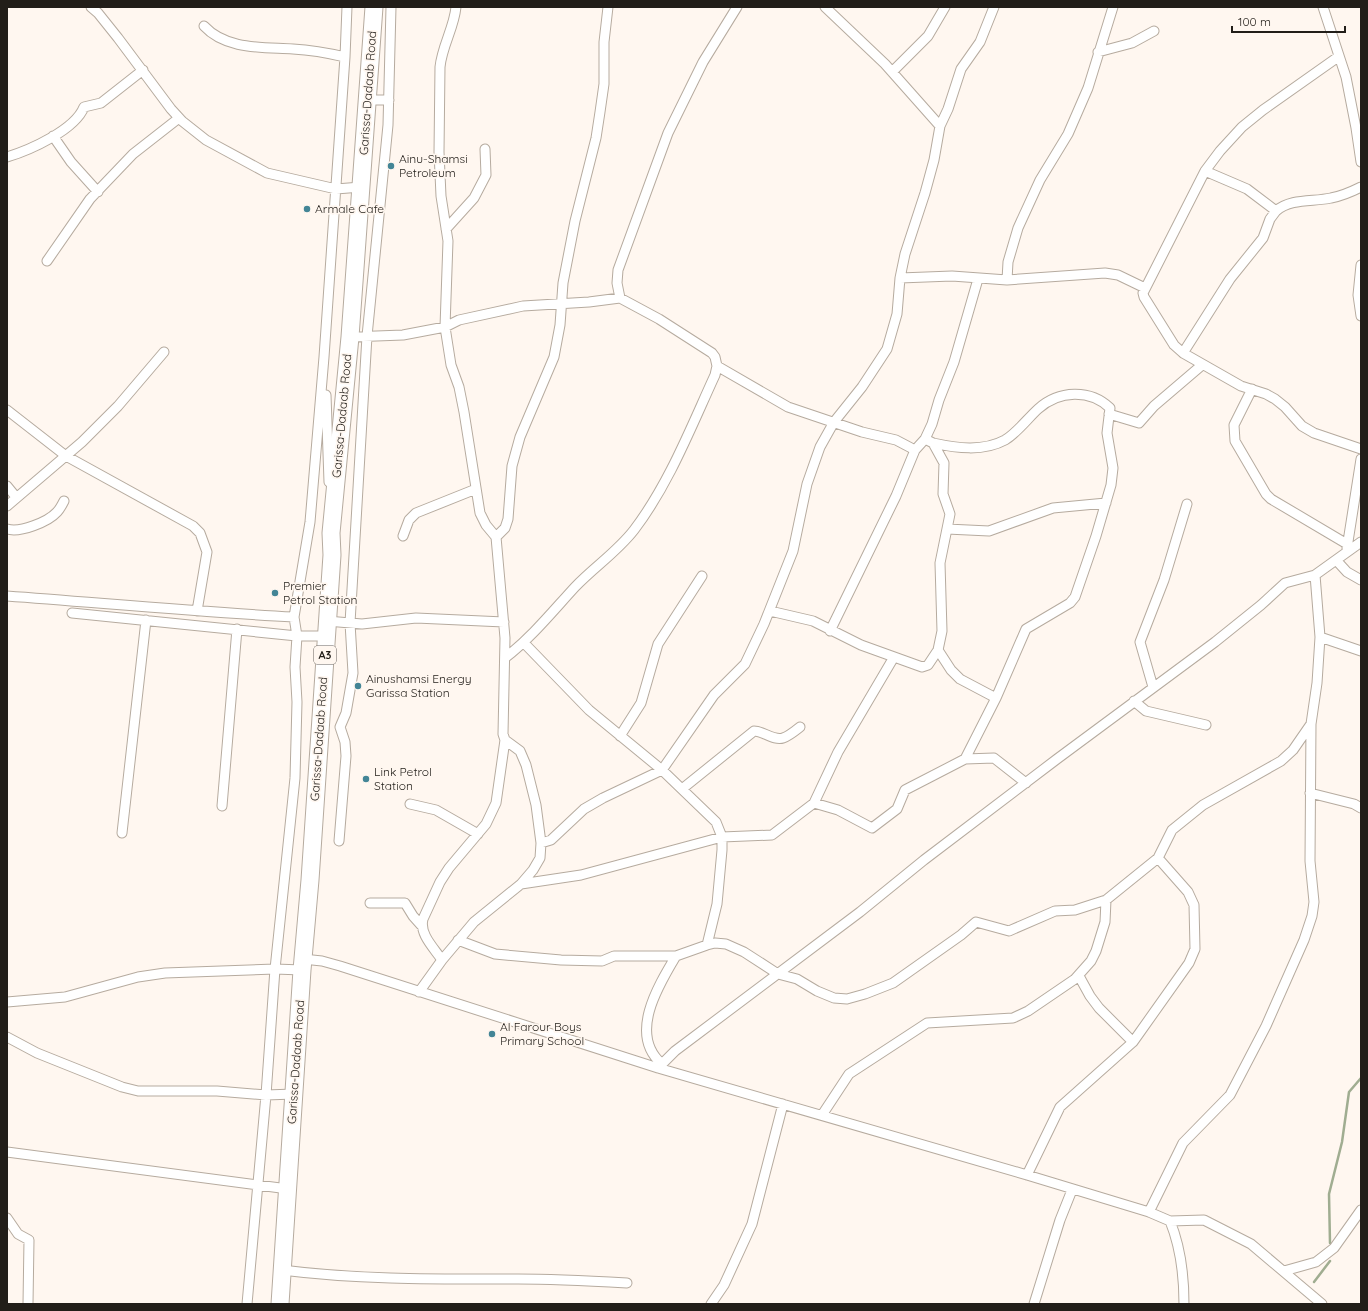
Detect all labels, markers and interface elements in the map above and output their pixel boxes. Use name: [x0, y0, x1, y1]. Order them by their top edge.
scale bar: [1232, 8, 1345, 34]
text: 100 m: [1238, 14, 1271, 29]
street label: Garissa-Dadaab Road: [356, 30, 379, 156]
place label: Ainu-Shamsi Petroleum: [399, 151, 468, 180]
marker: Ainu-Shamsi Petroleum: [386, 161, 396, 171]
place label: Armale Cafe: [315, 201, 384, 216]
marker: Armale Cafe: [302, 204, 312, 214]
street label: Garissa-Dadaab Road: [329, 353, 354, 479]
place label: Premier Petrol Station: [283, 578, 357, 607]
marker: Premier Petrol Station: [270, 588, 280, 598]
road number: A3: [314, 646, 336, 664]
place label: Ainushamsi Energy Garissa Station: [366, 671, 472, 700]
street label: Garissa-Dadaab Road: [307, 676, 330, 802]
marker: Ainushamsi Energy Garissa Station: [353, 681, 363, 691]
place label: Link Petrol Station: [374, 764, 432, 793]
marker: Link Petrol Station: [361, 774, 371, 784]
street label: Garissa-Dadaab Road: [284, 999, 307, 1125]
place label: Al Farour Boys Primary School: [500, 1019, 584, 1048]
marker: Al Farour Boys Primary School: [487, 1029, 497, 1039]

